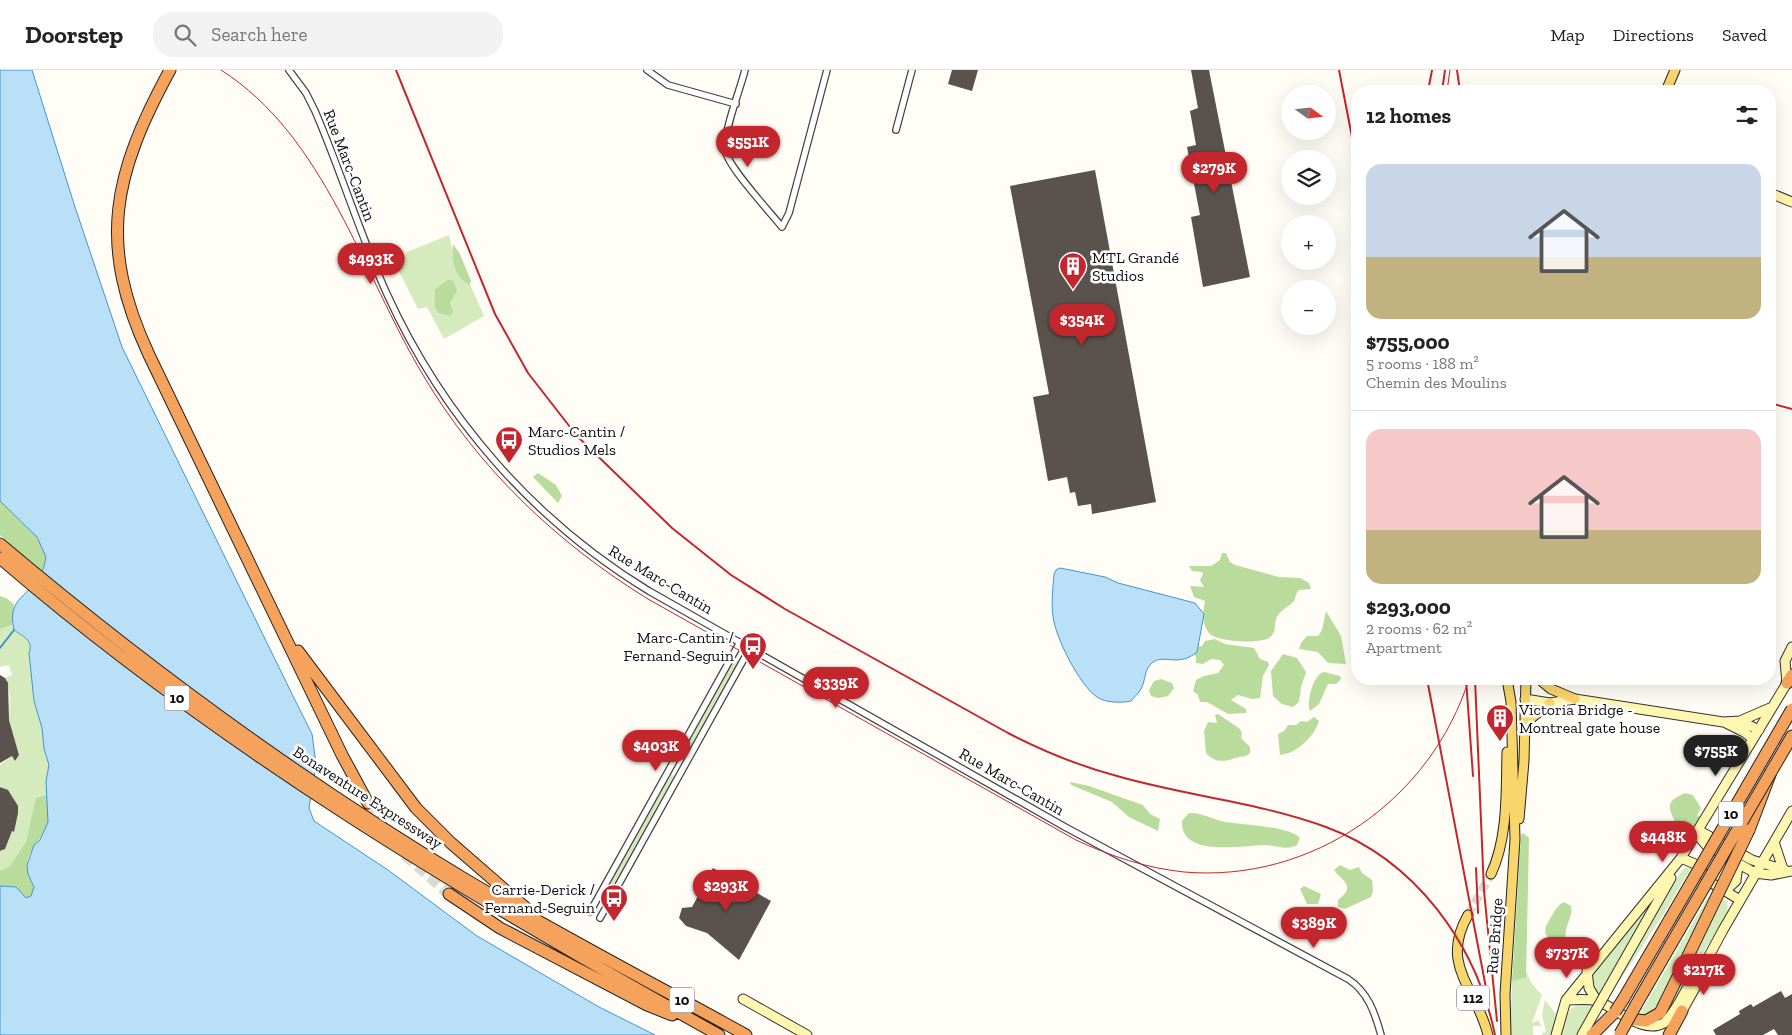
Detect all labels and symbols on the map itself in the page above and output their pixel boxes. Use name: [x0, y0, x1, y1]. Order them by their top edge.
north arrow: [1281, 85, 1336, 140]
street label: Rue Marc-Cantin: [319, 107, 380, 225]
pin: $551K: [713, 126, 783, 168]
pin: $279K: [1179, 152, 1249, 194]
pin: $493K: [336, 242, 406, 285]
place label: MTL Grandé Studios: [1092, 248, 1179, 285]
building icon: MTL Grandé Studios: [1058, 251, 1088, 290]
pin: $354K: [1047, 304, 1117, 346]
place label: Marc-Cantin / Studios Mels: [528, 422, 626, 459]
bus stop icon: Marc-Cantin / Studios Mels: [494, 425, 524, 464]
street label: Rue Marc-Cantin: [605, 541, 717, 618]
place label: Marc-Cantin / Fernand-Seguin: [624, 628, 735, 665]
bus stop icon: Marc-Cantin / Fernand-Seguin: [738, 631, 768, 670]
pin: $339K: [801, 666, 871, 709]
road number: 10: [164, 686, 190, 710]
place label: Victoria Bridge - Montreal gate house: [1518, 700, 1660, 737]
building icon: Victoria Bridge - Montreal gate house: [1485, 703, 1515, 742]
pin: $403K: [621, 730, 691, 772]
pin: $755K: [1681, 734, 1751, 777]
street label: Bonaventure Expressway: [289, 742, 447, 853]
street label: Rue Marc-Cantin: [956, 744, 1068, 820]
road number: 10: [1718, 802, 1744, 826]
pin: $448K: [1628, 820, 1698, 863]
pin: $293K: [691, 870, 761, 912]
place label: Carrie-Derick / Fernand-Seguin: [485, 880, 596, 917]
bus stop icon: Carrie-Derick / Fernand-Seguin: [599, 883, 629, 922]
street label: Rue Bridge: [1482, 897, 1507, 975]
pin: $389K: [1279, 906, 1349, 949]
pin: $737K: [1532, 936, 1602, 979]
pin: $217K: [1669, 954, 1739, 996]
road number: 112: [1457, 986, 1489, 1010]
road number: 10: [670, 988, 694, 1012]

